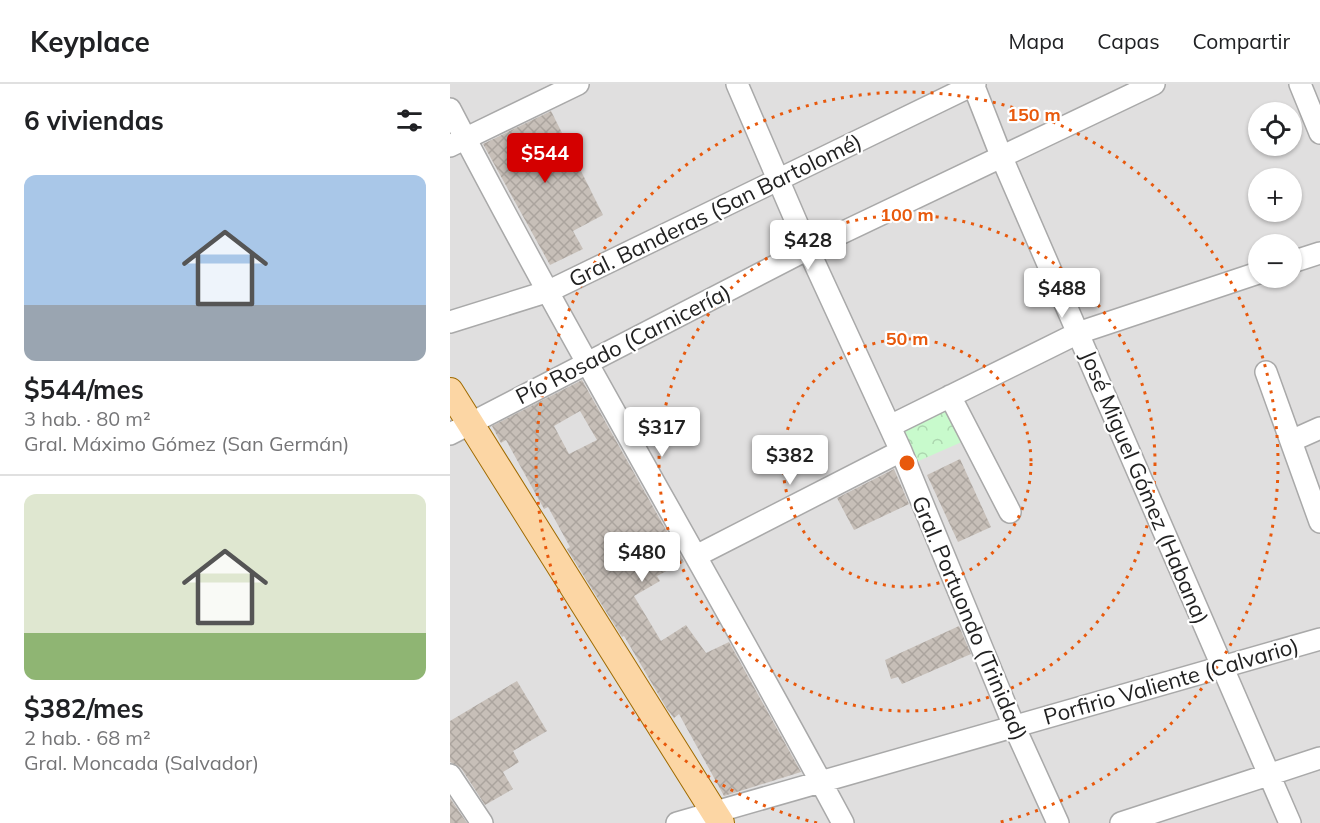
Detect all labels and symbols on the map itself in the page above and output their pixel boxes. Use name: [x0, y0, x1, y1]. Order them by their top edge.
text: 150 m: [1007, 103, 1061, 126]
street label: Gral. Banderas (San Bartolomé): [564, 127, 866, 293]
pin: $544: [509, 133, 581, 184]
text: 100 m: [880, 203, 934, 226]
pin: $428: [772, 220, 844, 271]
pin: $488: [1026, 268, 1098, 319]
street label: Pío Rosado (Carnicería): [511, 278, 735, 410]
text: 50 m: [886, 327, 928, 350]
street label: José Miguel Gómez (Habana): [1074, 346, 1216, 628]
pin: $317: [626, 407, 698, 458]
pin: $382: [754, 435, 826, 486]
centre of rings: [897, 453, 917, 473]
street label: Gral. Portuondo (Trinidad): [906, 492, 1034, 744]
pin: $480: [606, 532, 678, 583]
street label: Porfirio Valiente (Calvario): [1040, 631, 1302, 731]

